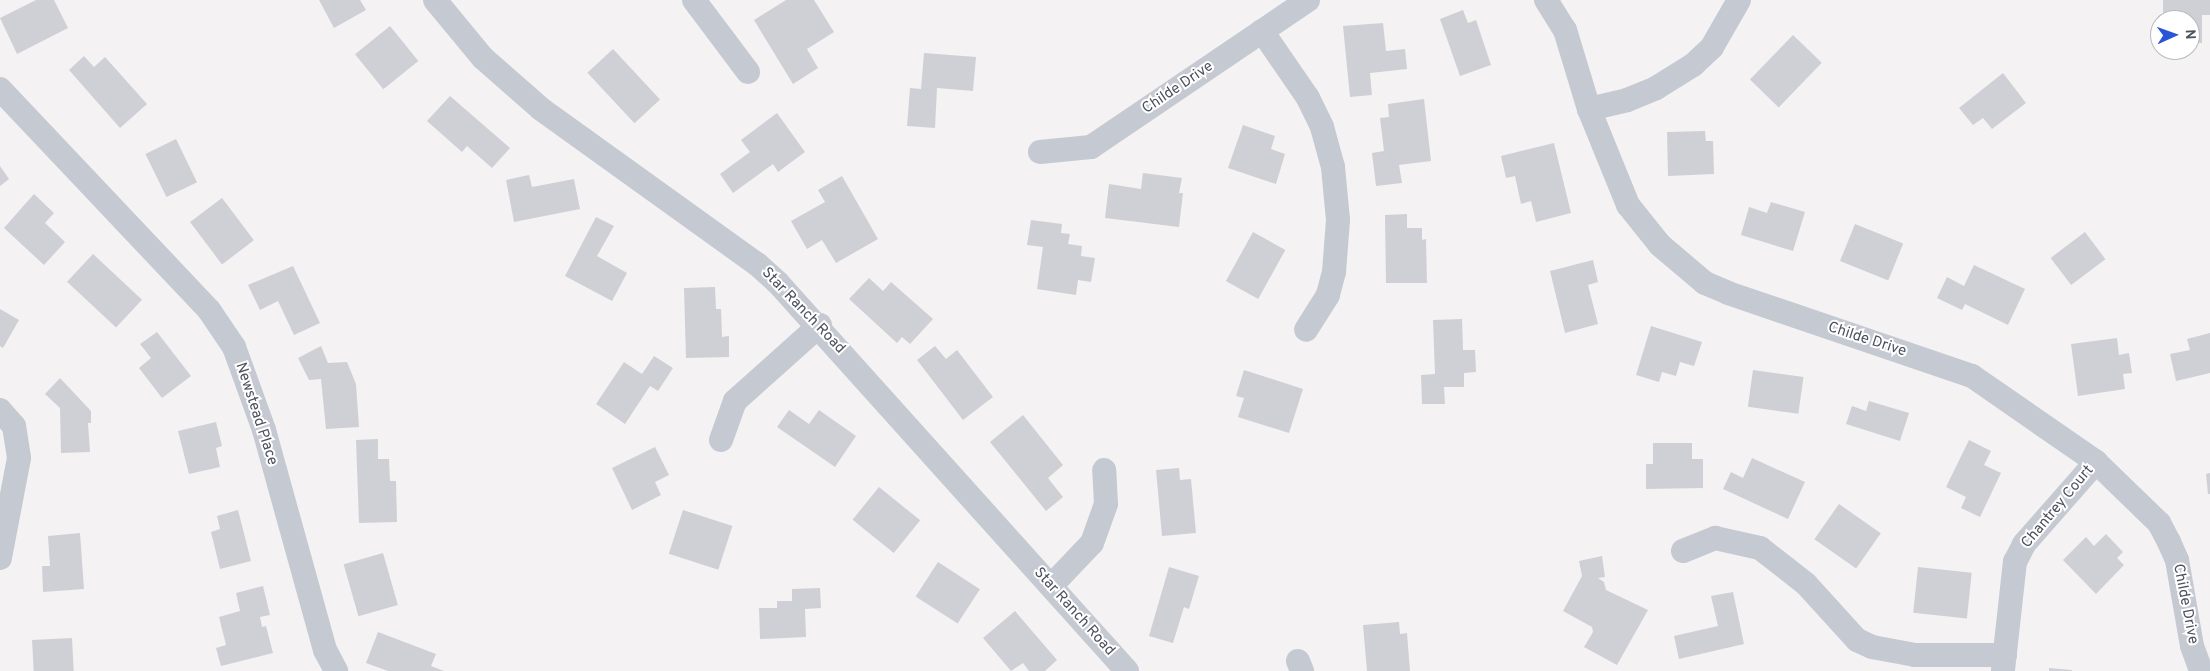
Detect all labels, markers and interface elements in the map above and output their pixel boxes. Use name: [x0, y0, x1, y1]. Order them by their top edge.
north arrow: [2150, 10, 2200, 60]
text: N: [2181, 29, 2198, 40]
street label: Childe Drive: [1139, 58, 1217, 118]
street label: Star Ranch Road: [757, 264, 849, 358]
street label: Childe Drive: [1825, 319, 1909, 361]
street label: Newstead Place: [231, 360, 281, 468]
street label: Chantrey Court: [2018, 462, 2098, 552]
street label: Childe Drive: [2168, 562, 2202, 646]
street label: Star Ranch Road: [1030, 564, 1118, 660]

